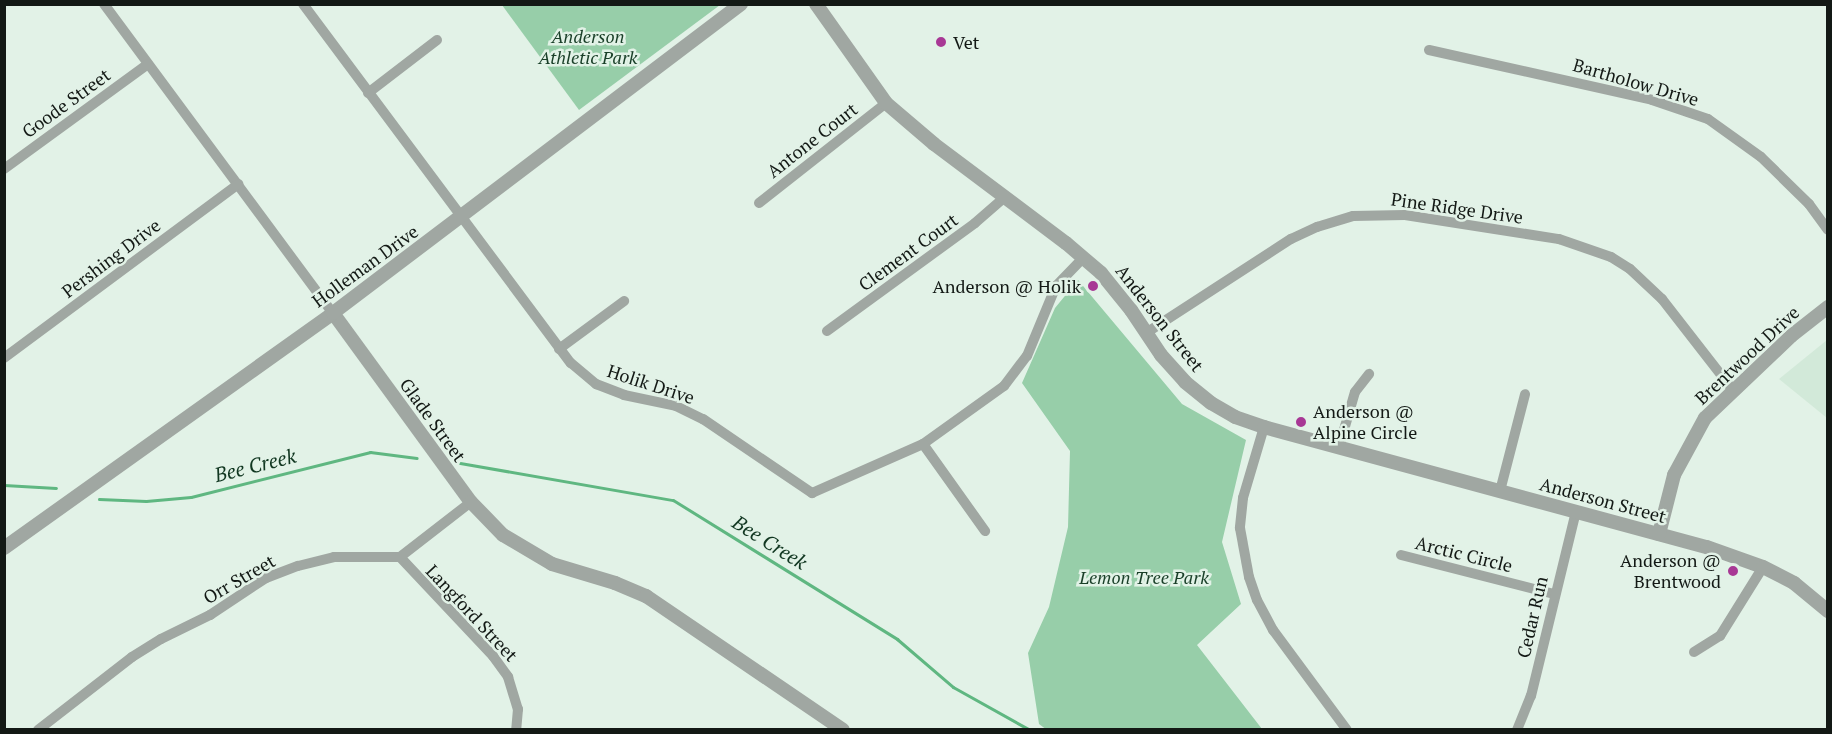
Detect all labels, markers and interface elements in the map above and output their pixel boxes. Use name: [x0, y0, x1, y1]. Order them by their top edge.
park label: Anderson Athletic Park: [538, 26, 638, 68]
place label: Vet: [953, 31, 979, 53]
marker: Vet: [934, 35, 948, 49]
street label: Bartholow Drive: [1571, 54, 1701, 110]
street label: Goode Street: [18, 64, 114, 142]
street label: Antone Court: [762, 98, 862, 182]
street label: Pine Ridge Drive: [1390, 188, 1524, 228]
street label: Clement Court: [854, 209, 962, 295]
street label: Pershing Drive: [58, 214, 164, 302]
street label: Holleman Drive: [308, 220, 422, 312]
street label: Anderson Street: [1112, 260, 1208, 376]
place label: Anderson @ Holik: [933, 275, 1081, 297]
marker: Anderson @ Holik: [1086, 279, 1100, 293]
street label: Brentwood Drive: [1690, 301, 1804, 409]
street label: Holik Drive: [605, 360, 697, 408]
street label: Glade Street: [395, 374, 471, 466]
place label: Anderson @ Alpine Circle: [1313, 401, 1417, 444]
marker: Anderson @ Alpine Circle: [1294, 415, 1308, 429]
water label: Bee Creek: [212, 443, 298, 487]
street label: Anderson Street: [1538, 473, 1668, 527]
water label: Bee Creek: [728, 510, 812, 574]
street label: Arctic Circle: [1413, 532, 1515, 576]
street label: Orr Street: [199, 550, 279, 608]
place label: Anderson @ Brentwood: [1620, 550, 1721, 592]
street label: Langford Street: [422, 560, 522, 666]
marker: Anderson @ Brentwood: [1726, 564, 1740, 578]
park label: Lemon Tree Park: [1079, 566, 1209, 588]
street label: Cedar Run: [1512, 574, 1552, 660]

